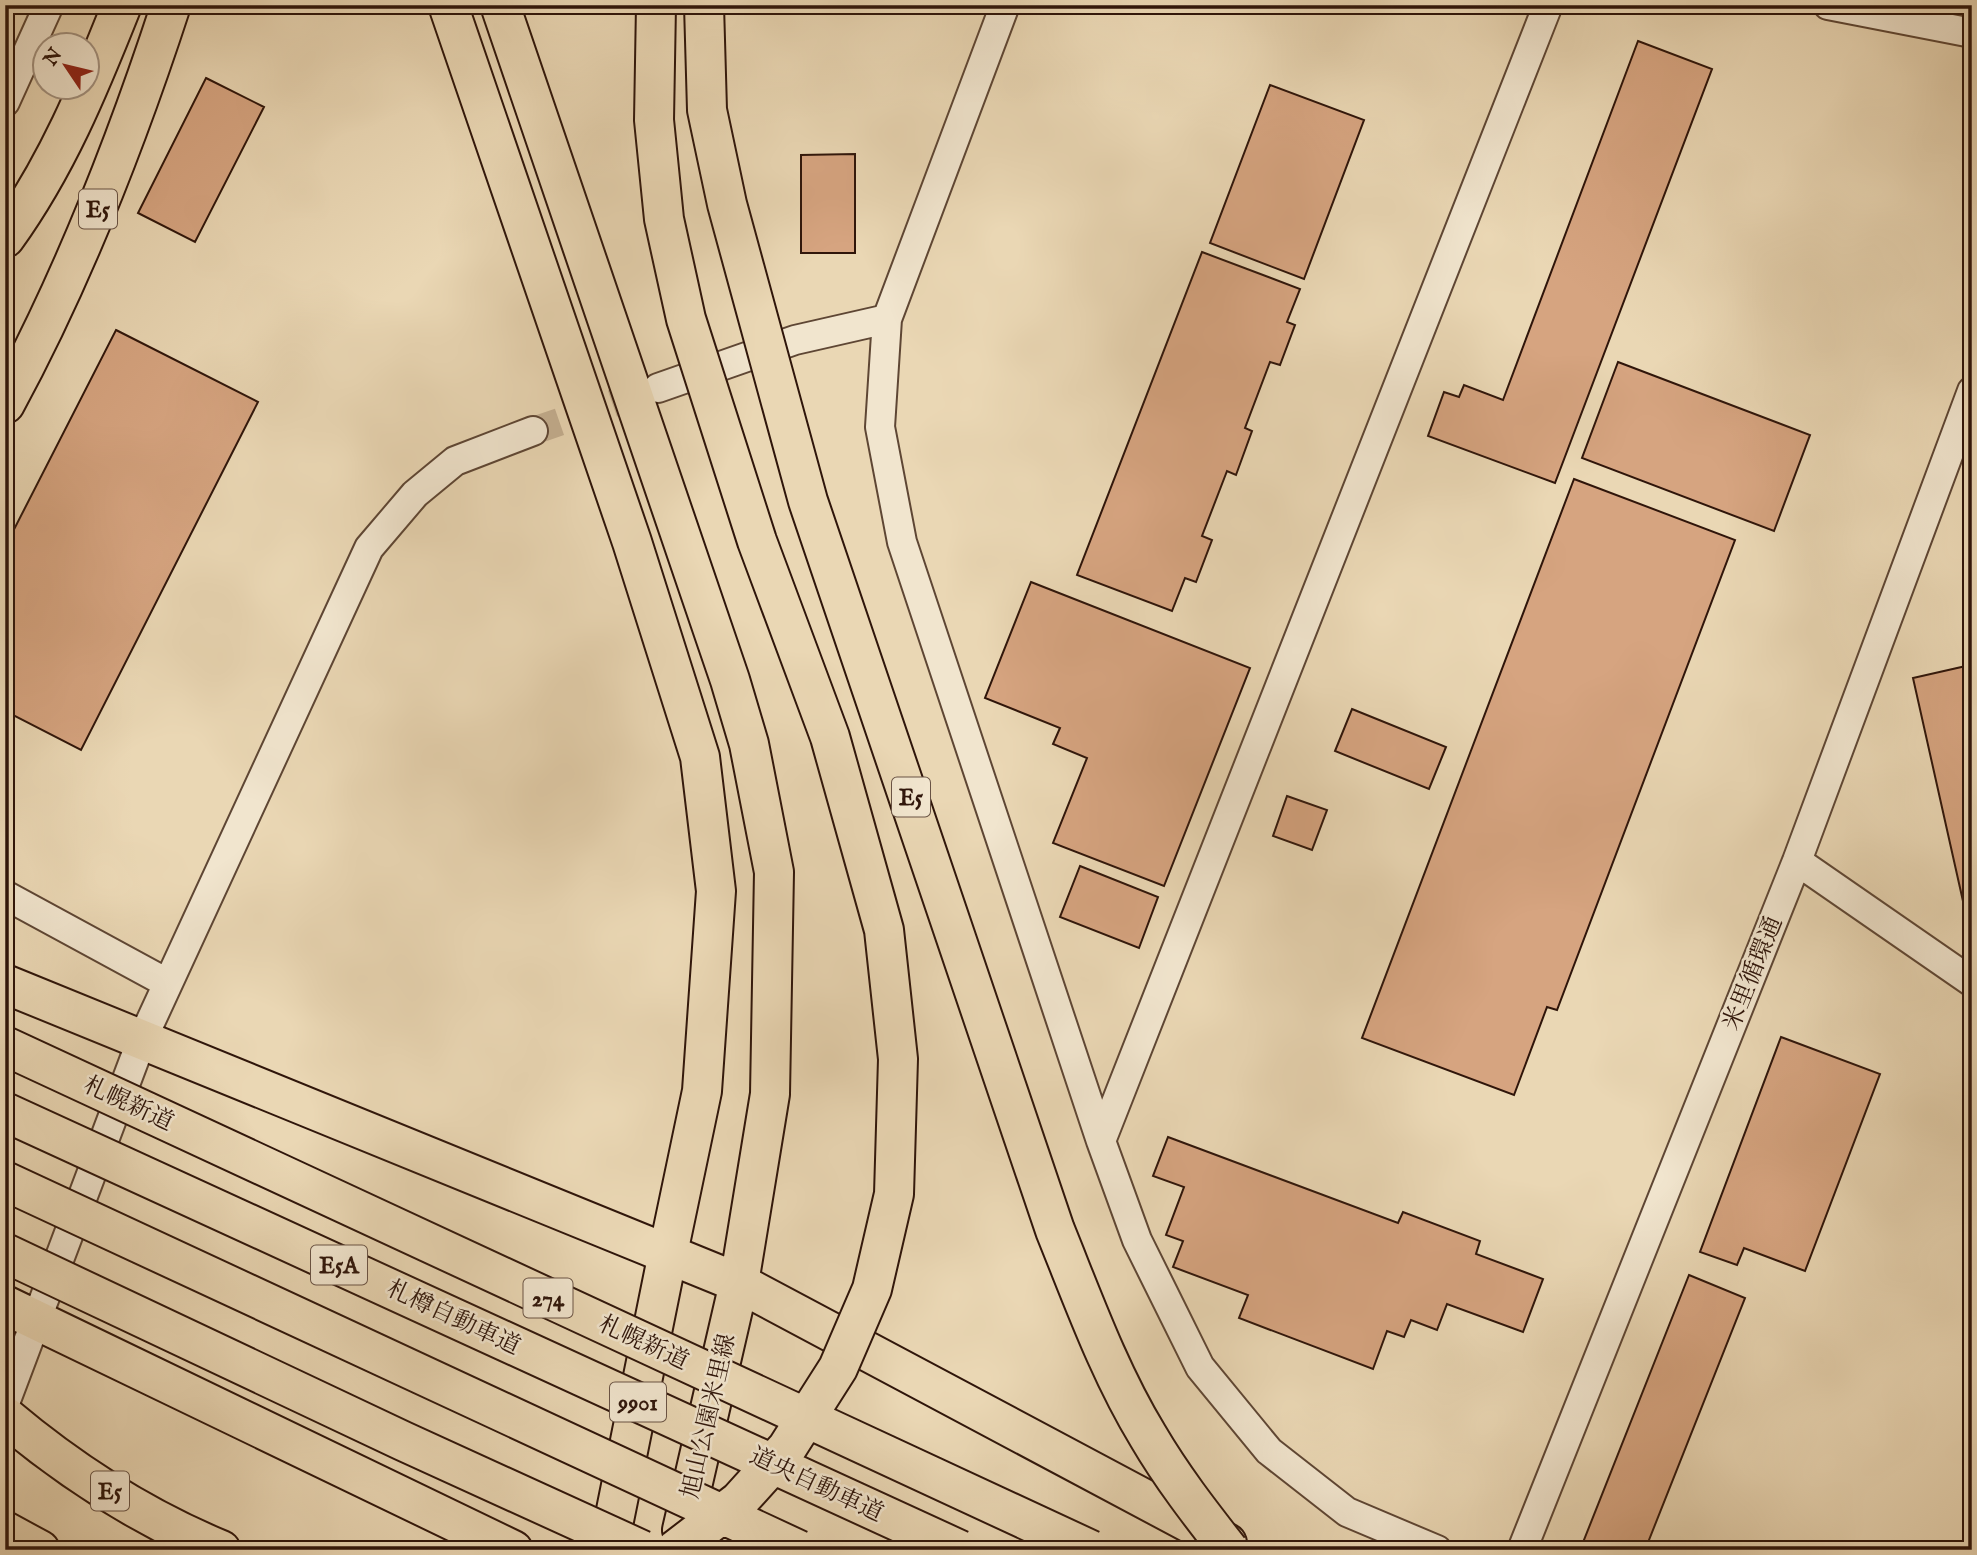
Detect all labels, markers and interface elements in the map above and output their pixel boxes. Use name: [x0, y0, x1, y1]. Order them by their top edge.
north arrow: [32, 32, 102, 102]
text: N: [39, 43, 69, 72]
road number: E5: [79, 190, 117, 229]
road number: E5: [892, 778, 930, 817]
street label: 米里循環通: [1717, 912, 1790, 1035]
street label: 札幌新道: [78, 1070, 178, 1139]
road number: E5A: [311, 1246, 367, 1284]
street label: 札樽自動車道: [382, 1274, 525, 1363]
road number: 274: [524, 1278, 572, 1317]
street label: 札幌新道: [593, 1309, 693, 1378]
street label: 旭山公園米里線: [675, 1331, 743, 1502]
road number: 9901: [610, 1382, 666, 1422]
street label: 道央自動車道: [745, 1441, 888, 1530]
road number: E5: [91, 1472, 129, 1510]

